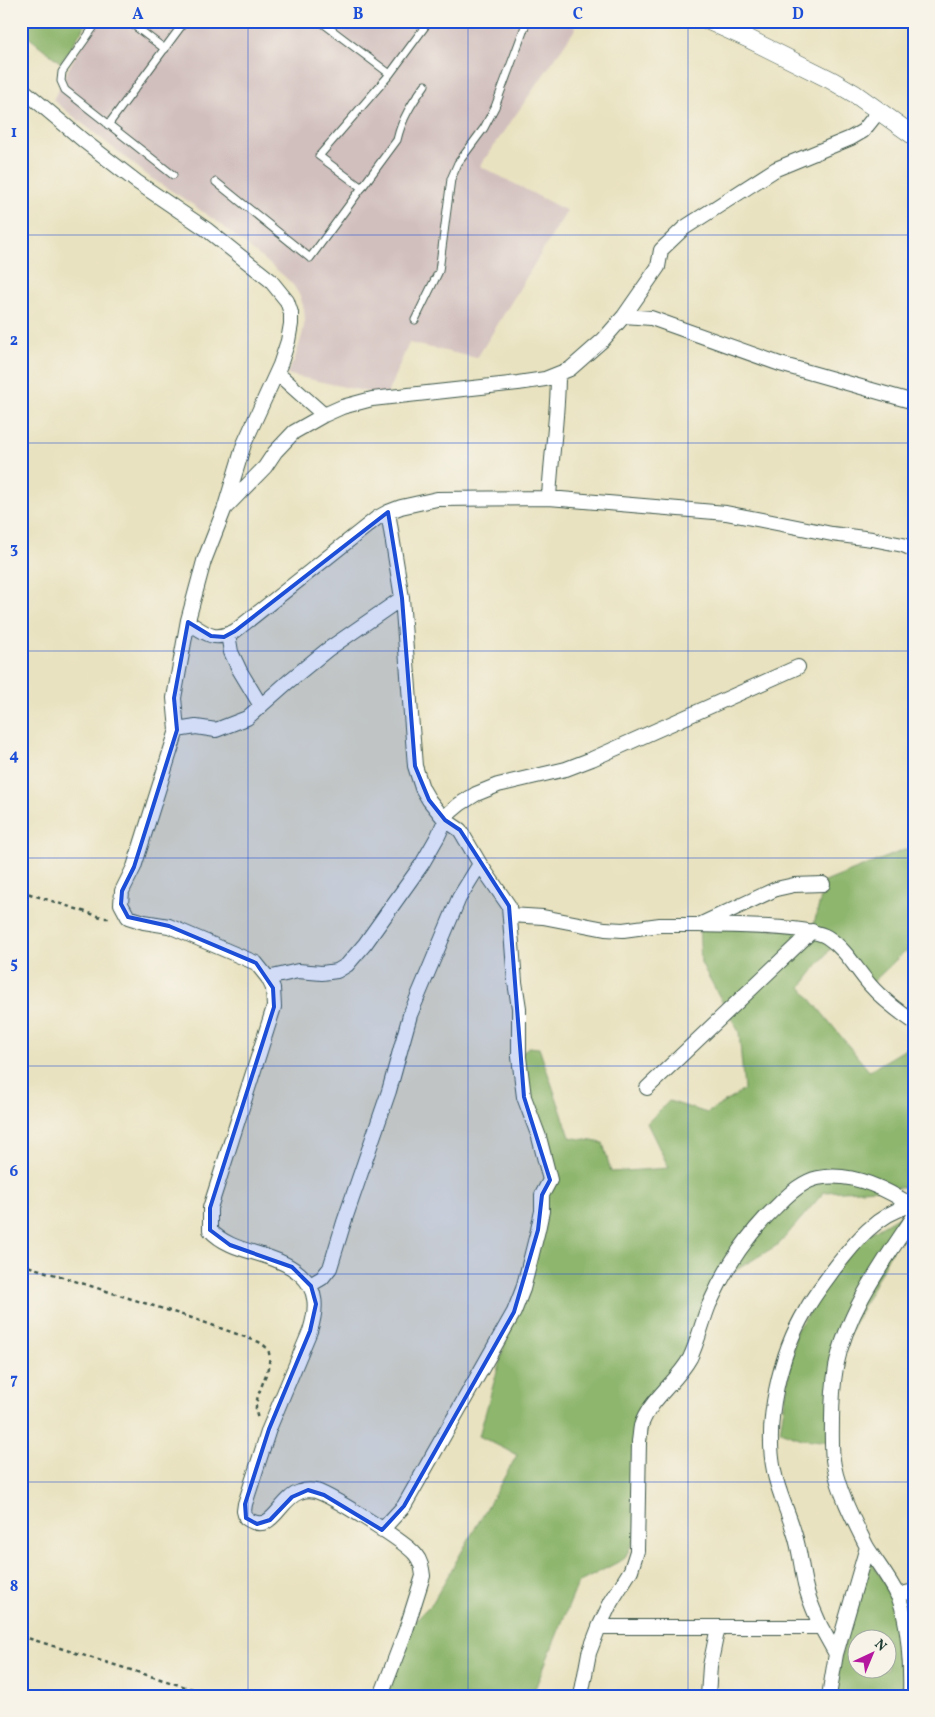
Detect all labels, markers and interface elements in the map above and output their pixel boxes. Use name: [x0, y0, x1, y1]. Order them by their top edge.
text: A: [132, 4, 144, 26]
text: B: [353, 4, 364, 26]
text: C: [573, 4, 583, 26]
text: D: [792, 4, 804, 26]
text: 1: [11, 122, 17, 144]
text: 2: [10, 330, 18, 352]
text: 3: [10, 538, 18, 560]
text: 4: [9, 745, 19, 767]
text: 5: [10, 953, 18, 975]
text: 6: [10, 1161, 19, 1183]
text: 7: [10, 1369, 18, 1391]
text: 8: [10, 1576, 18, 1598]
north arrow: [848, 1630, 898, 1680]
text: N: [870, 1635, 890, 1656]

